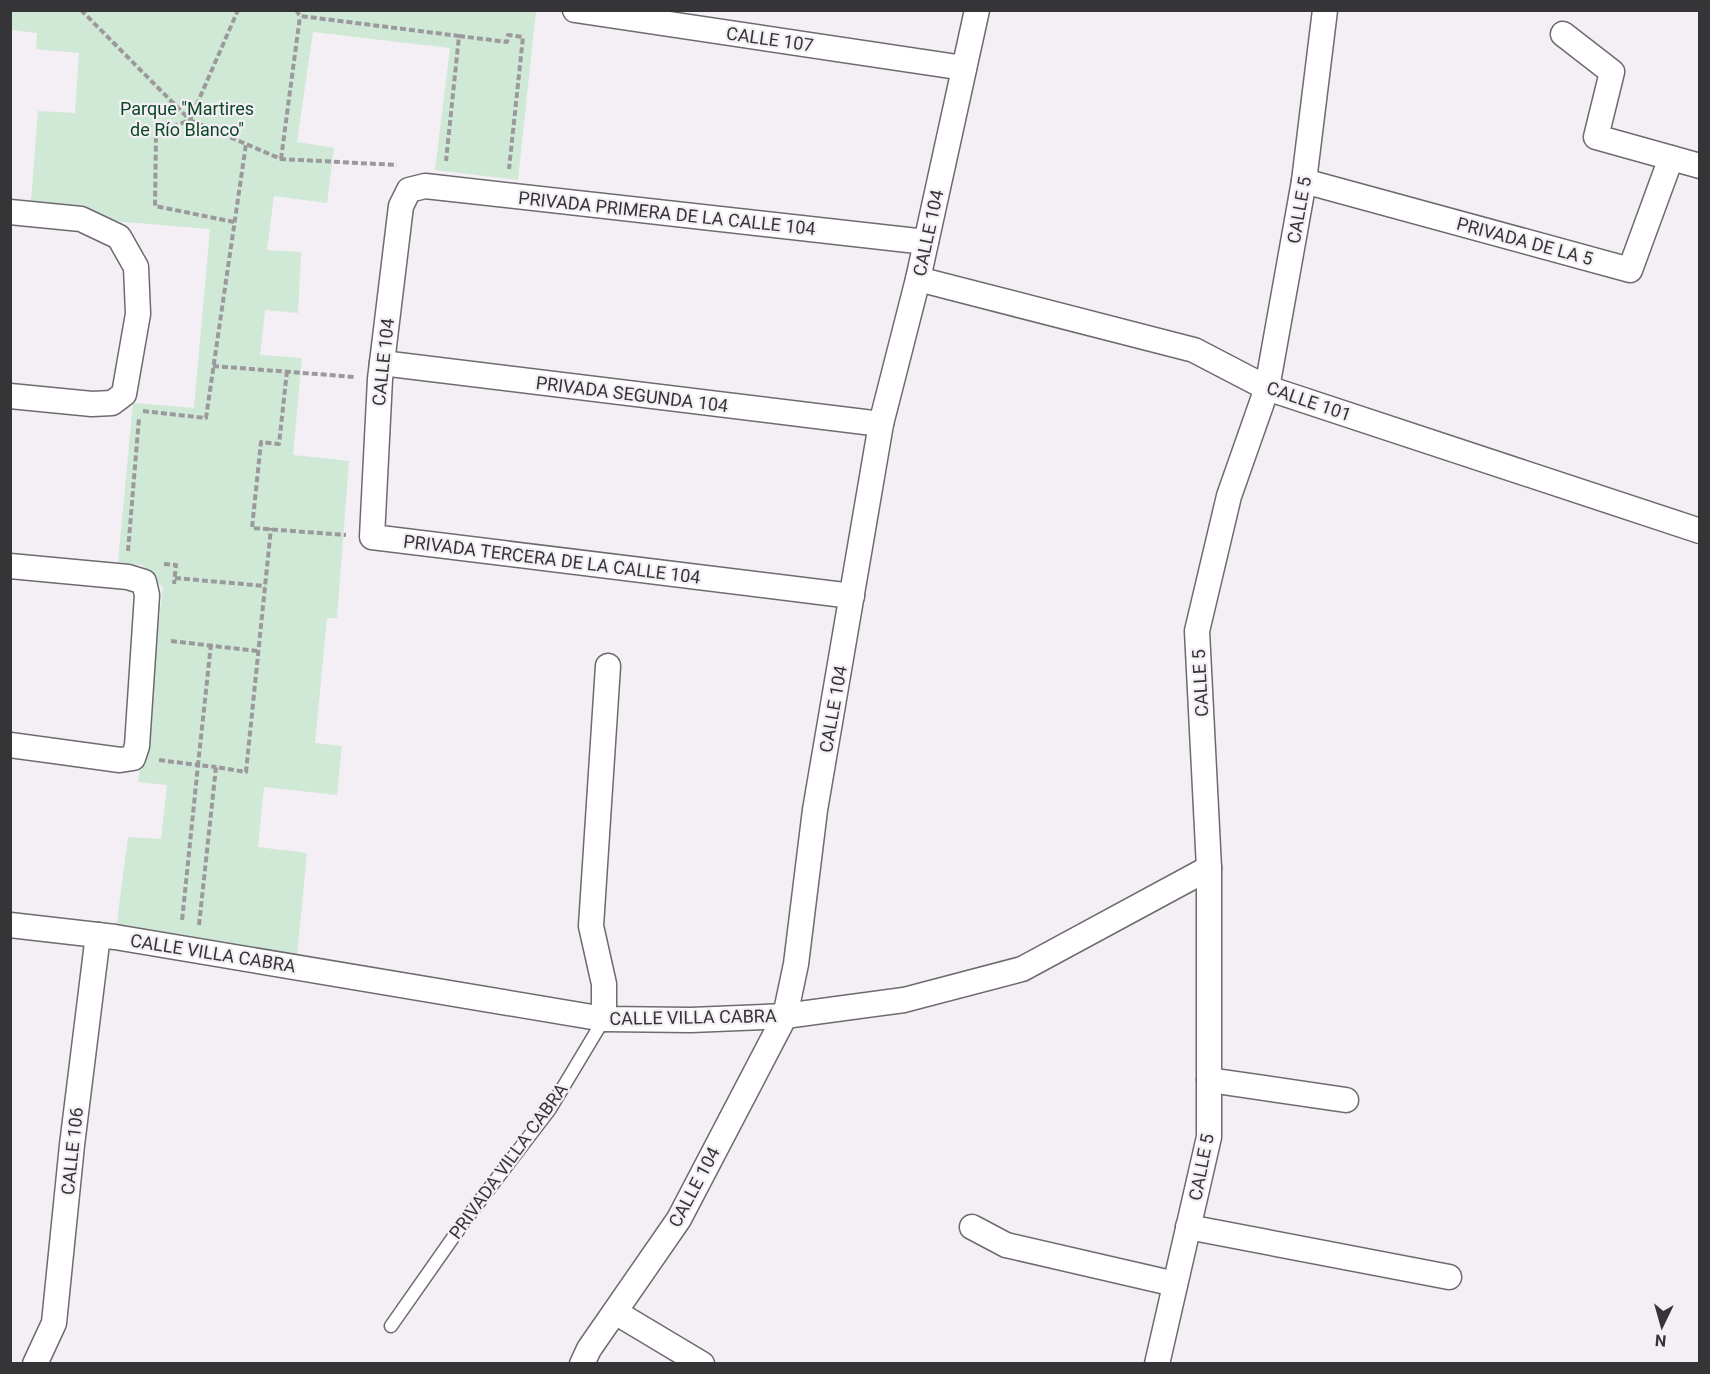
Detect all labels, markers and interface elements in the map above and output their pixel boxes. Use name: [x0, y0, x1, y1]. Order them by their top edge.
street label: CALLE 107: [725, 22, 815, 56]
park label: Parque "Martires de Río Blanco": [120, 98, 254, 140]
street label: CALLE 5: [1283, 175, 1315, 245]
street label: PRIVADA PRIMERA DE LA CALLE 104: [517, 187, 817, 239]
street label: CALLE 104: [909, 188, 947, 278]
street label: PRIVADA DE LA 5: [1454, 213, 1596, 269]
street label: CALLE 104: [368, 317, 398, 407]
street label: PRIVADA SEGUNDA 104: [535, 372, 729, 416]
street label: CALLE 101: [1264, 377, 1354, 425]
street label: PRIVADA TERCERA DE LA CALLE 104: [402, 530, 702, 588]
street label: CALLE 5: [1188, 649, 1212, 717]
street label: CALLE 104: [815, 664, 851, 754]
street label: CALLE VILLA CABRA: [129, 930, 297, 976]
street label: CALLE VILLA CABRA: [609, 1005, 777, 1029]
street label: PRIVADA VILLA CABRA: [444, 1079, 572, 1243]
street label: CALLE 106: [57, 1106, 87, 1196]
street label: CALLE 5: [1184, 1132, 1218, 1202]
street label: CALLE 104: [664, 1143, 724, 1231]
north arrow: [1632, 1296, 1692, 1356]
text: N: [1654, 1330, 1667, 1350]

